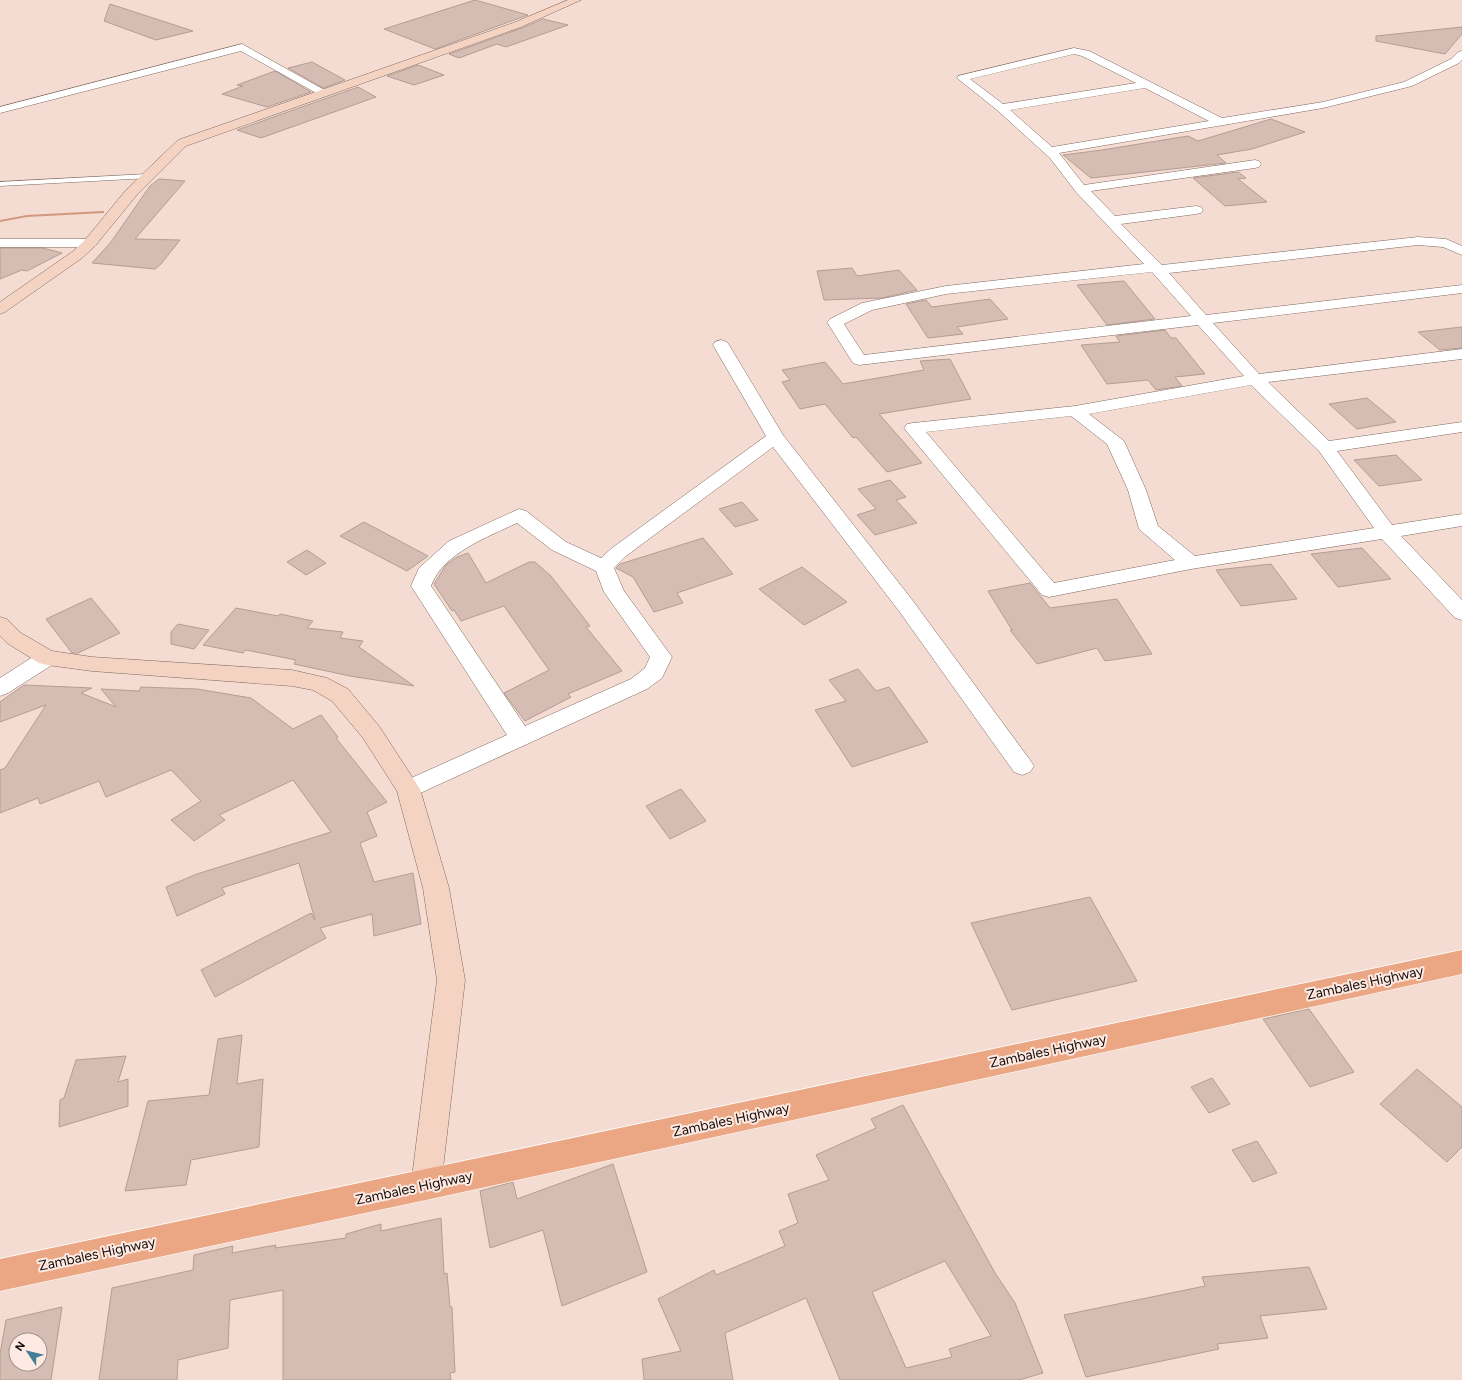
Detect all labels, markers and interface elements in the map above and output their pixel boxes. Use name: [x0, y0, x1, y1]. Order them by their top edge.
street label: Zambales Highway: [1305, 962, 1426, 1004]
street label: Zambales Highway: [988, 1030, 1109, 1072]
street label: Zambales Highway: [671, 1099, 792, 1141]
street label: Zambales Highway: [354, 1167, 475, 1209]
street label: Zambales Highway: [37, 1233, 158, 1275]
north arrow: [8, 1332, 48, 1372]
text: N: [12, 1339, 28, 1354]

